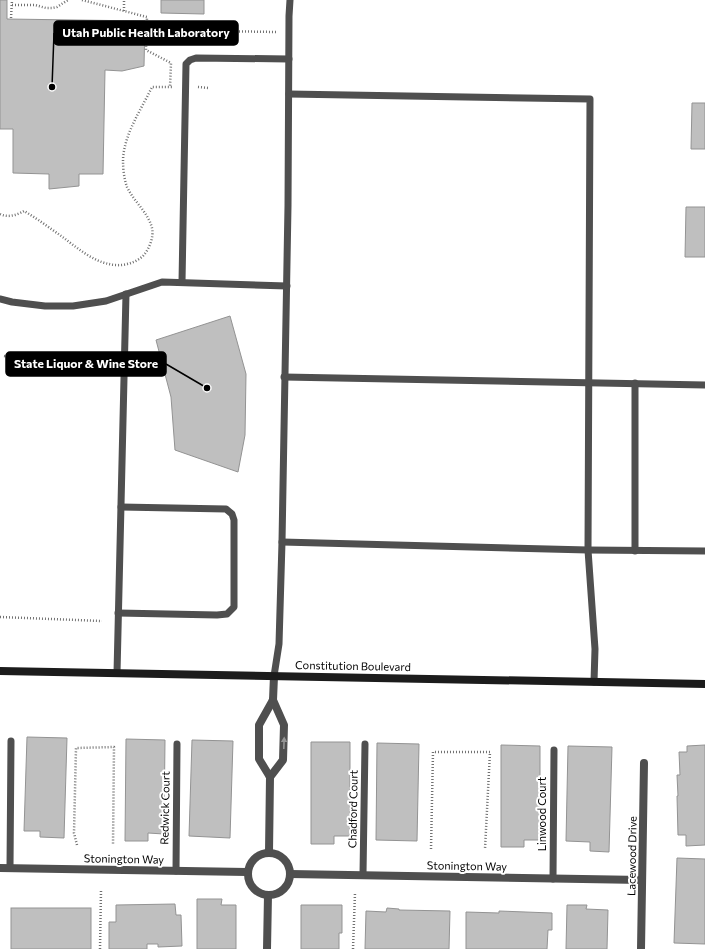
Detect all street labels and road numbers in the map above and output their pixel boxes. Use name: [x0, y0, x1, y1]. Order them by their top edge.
street label: Constitution Boulevard: [295, 658, 411, 673]
street label: Chadford Court: [345, 769, 360, 848]
street label: Redwick Court: [157, 771, 172, 845]
street label: Linwood Court: [535, 776, 548, 851]
street label: Lacewood Drive: [624, 816, 639, 896]
street label: Stonington Way: [84, 851, 164, 866]
street label: Stonington Way: [427, 858, 507, 873]

